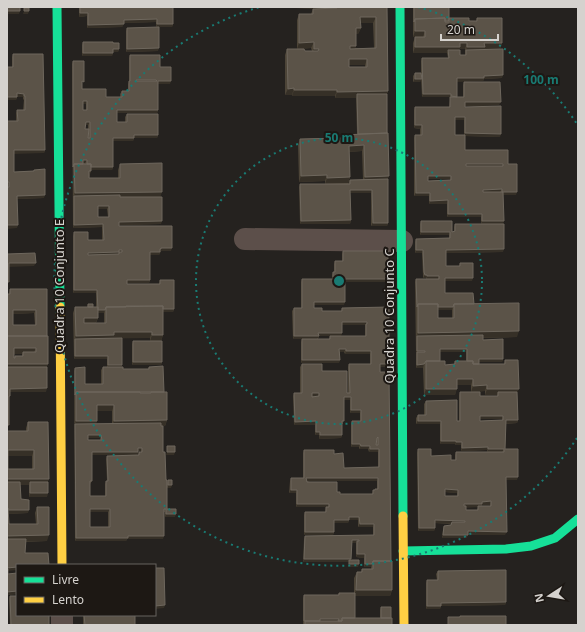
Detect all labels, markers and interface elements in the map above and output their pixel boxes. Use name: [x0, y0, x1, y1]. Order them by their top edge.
scale bar: [441, 16, 498, 42]
text: 20 m: [447, 21, 475, 38]
text: 100 m: [523, 71, 559, 88]
text: 50 m: [325, 129, 353, 146]
street label: Quadra 10 Conjunto E: [50, 219, 68, 353]
street label: Quadra 10 Conjunto C: [380, 248, 398, 384]
centre of rings: [332, 274, 346, 288]
legend: [16, 564, 156, 616]
text: Livre: [52, 571, 79, 588]
north arrow: [529, 576, 569, 616]
text: Lento: [52, 591, 84, 608]
text: N: [530, 592, 547, 604]

